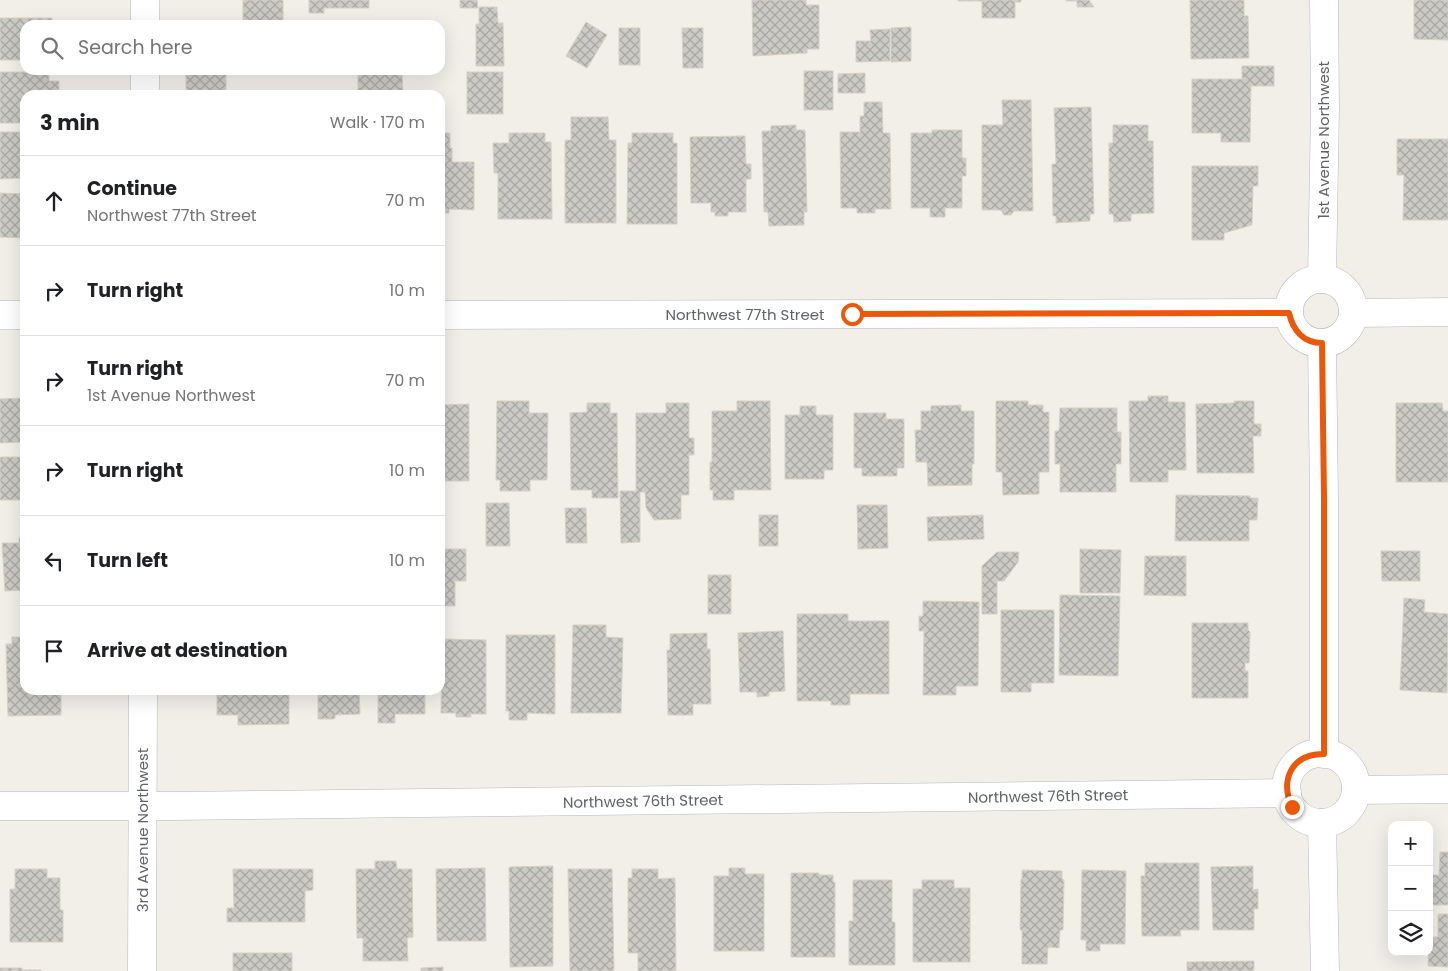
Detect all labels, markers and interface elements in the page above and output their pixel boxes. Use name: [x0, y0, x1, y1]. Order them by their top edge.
search box: [20, 20, 445, 75]
icon: search: [38, 34, 66, 62]
text: Search here: [78, 34, 192, 61]
street label: 1st Avenue Northwest: [1313, 61, 1334, 219]
text: 3 min: [40, 108, 100, 137]
text: Walk · 170 m: [330, 111, 425, 134]
text: Continue: [87, 175, 177, 202]
icon: ahead: [40, 187, 68, 215]
text: 70 m: [385, 189, 425, 212]
text: Northwest 77th Street: [87, 204, 257, 227]
icon: right: [40, 277, 68, 305]
text: Turn right: [87, 277, 183, 304]
text: 10 m: [389, 279, 425, 302]
route start: [841, 303, 864, 326]
street label: Northwest 77th Street: [665, 304, 825, 325]
text: Turn right: [87, 355, 183, 382]
icon: right: [40, 367, 68, 395]
text: 70 m: [385, 369, 425, 392]
text: 1st Avenue Northwest: [87, 384, 256, 407]
icon: right: [40, 457, 68, 485]
text: Turn right: [87, 457, 183, 484]
text: 10 m: [389, 459, 425, 482]
icon: left: [40, 547, 68, 575]
text: Turn left: [87, 547, 168, 574]
text: 10 m: [389, 549, 425, 572]
icon: arrive: [40, 637, 68, 665]
text: Arrive at destination: [87, 637, 288, 664]
street label: 3rd Avenue Northwest: [132, 748, 153, 912]
street label: Northwest 76th Street: [968, 784, 1128, 808]
street label: Northwest 76th Street: [563, 789, 723, 813]
route end: [1281, 796, 1304, 819]
map controls: [1388, 821, 1433, 956]
button: +: [1388, 821, 1433, 866]
button: −: [1388, 866, 1433, 911]
button: layers: [1388, 911, 1433, 956]

